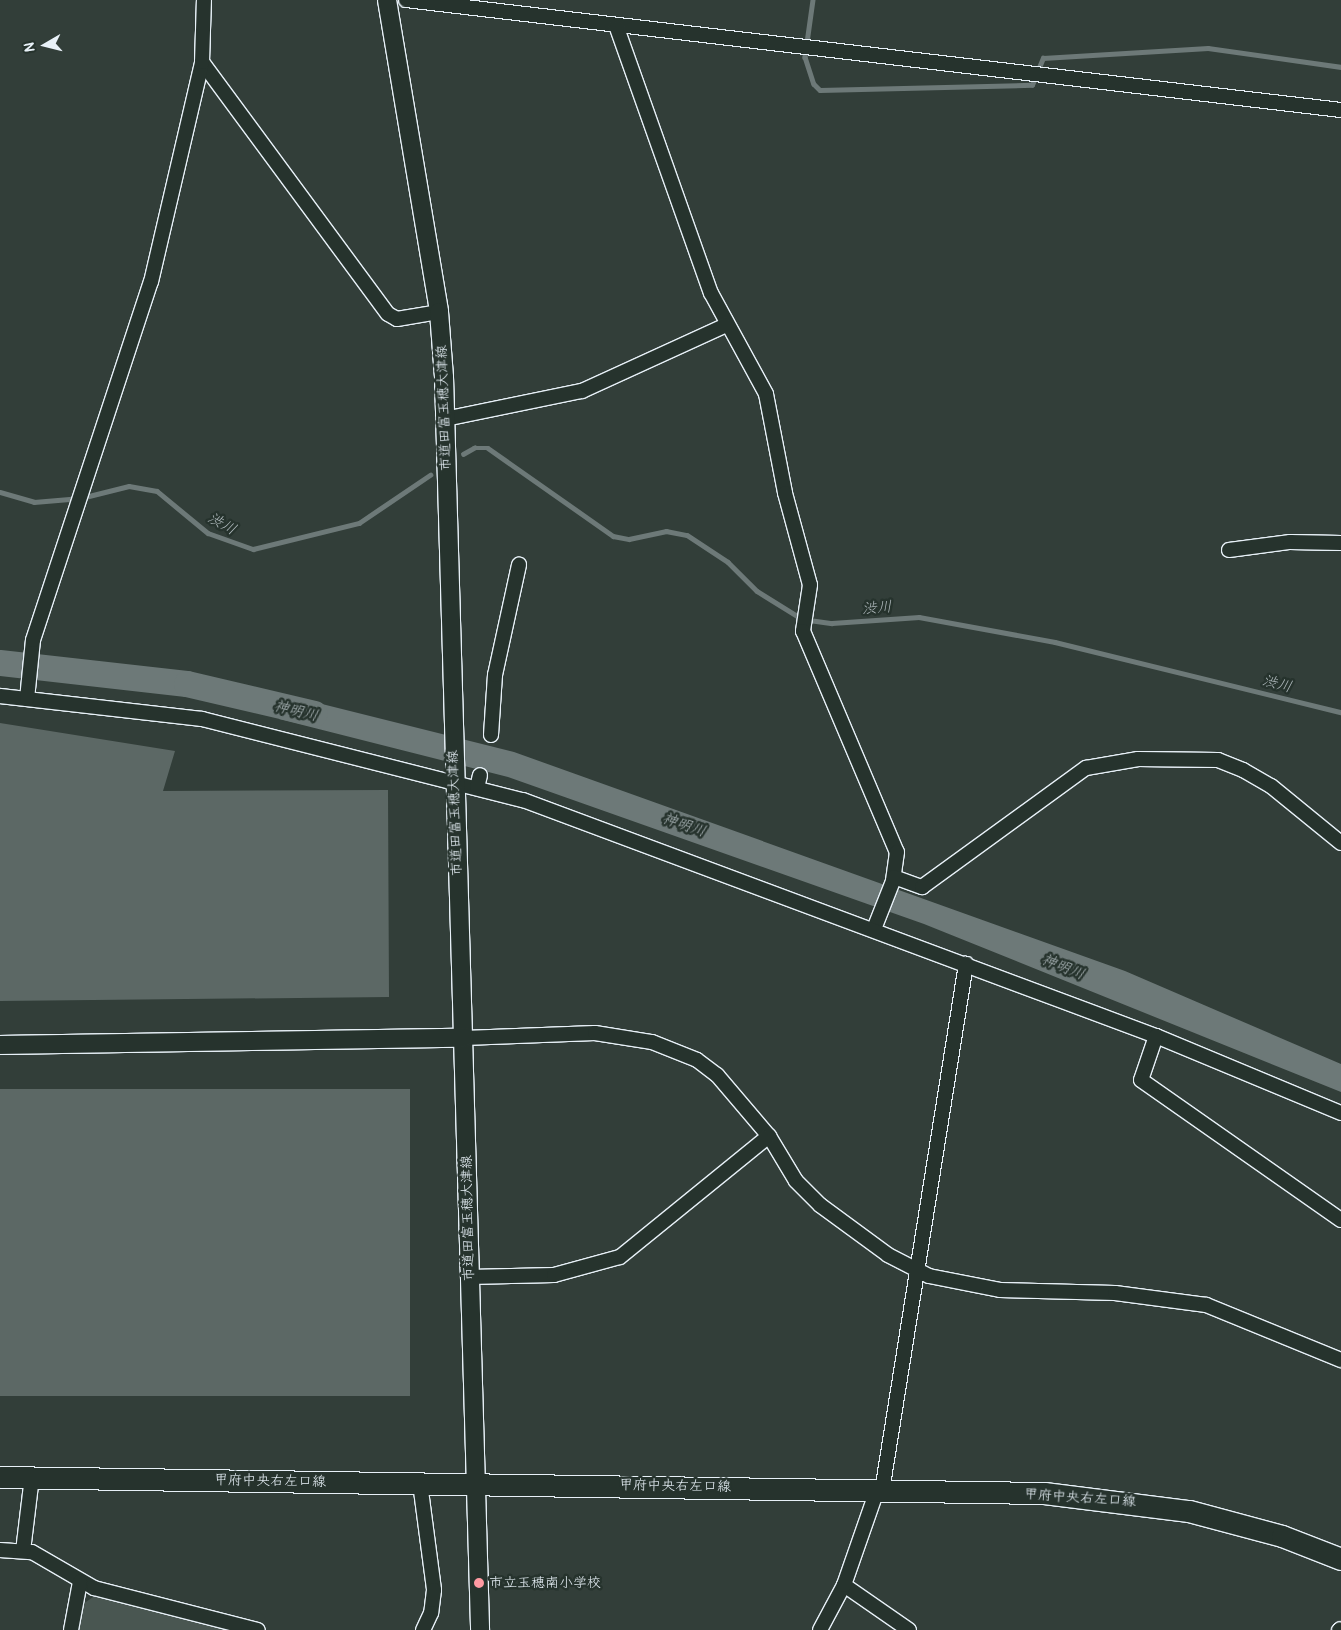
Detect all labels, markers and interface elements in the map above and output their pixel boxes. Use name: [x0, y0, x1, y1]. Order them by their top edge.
north arrow: [20, 20, 70, 70]
text: N: [21, 41, 39, 53]
street label: 市道田富玉穂大津線: [433, 345, 455, 471]
water label: 渋川: [205, 509, 239, 539]
water label: 渋川: [861, 598, 893, 618]
water label: 渋川: [1260, 672, 1294, 696]
water label: 神明川: [272, 697, 320, 725]
street label: 市道田富玉穂大津線: [444, 750, 466, 876]
water label: 神明川: [660, 809, 708, 841]
water label: 神明川: [1039, 950, 1087, 984]
street label: 市道田富玉穂大津線: [459, 1155, 477, 1281]
street label: 甲府中央右左口線: [214, 1472, 326, 1490]
street label: 甲府中央右左口線: [619, 1477, 731, 1495]
street label: 甲府中央右左口線: [1024, 1486, 1136, 1510]
place label: 市立玉穂南小学校: [489, 1575, 601, 1591]
marker: 市立玉穂南小学校: [473, 1577, 485, 1589]

